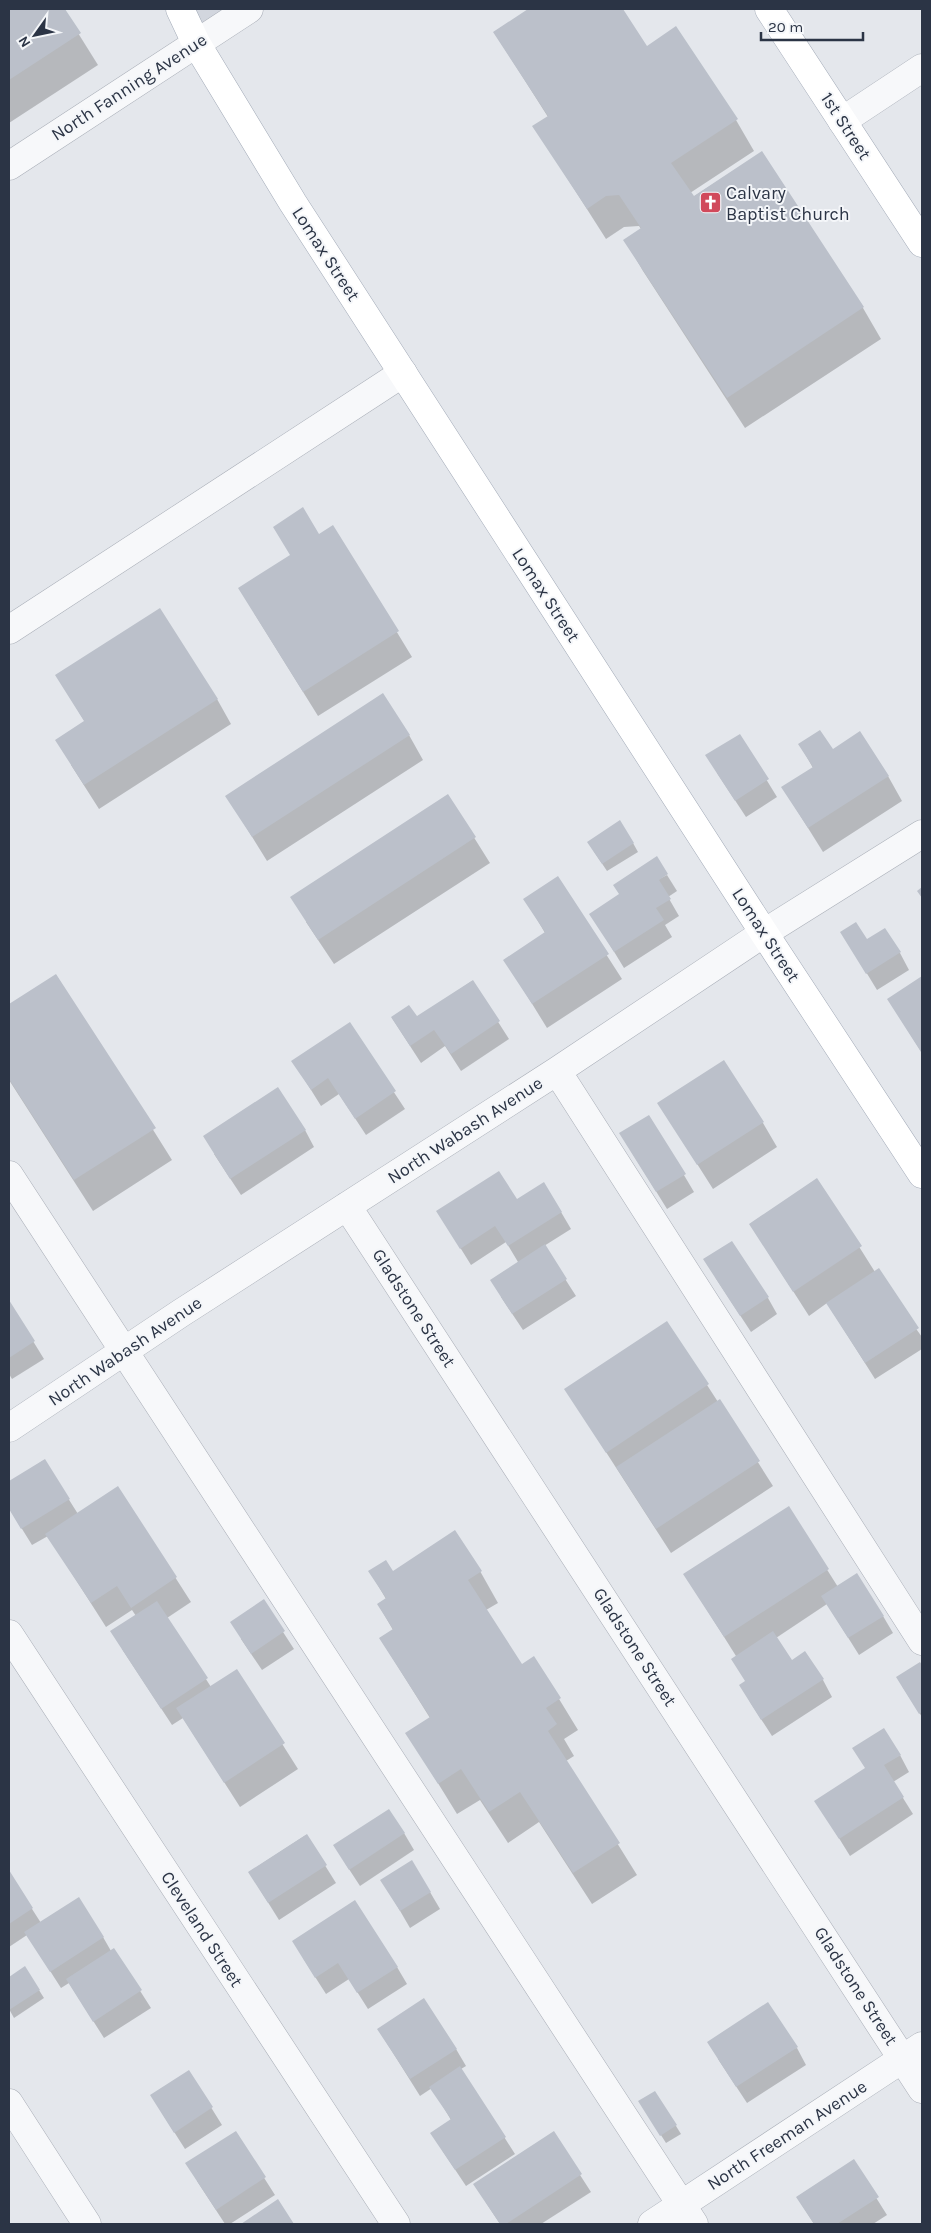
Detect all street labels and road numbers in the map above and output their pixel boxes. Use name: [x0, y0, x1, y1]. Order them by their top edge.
street label: North Fanning Avenue: [47, 28, 211, 146]
street label: 1st Street: [816, 88, 876, 164]
street label: Lomax Street: [287, 203, 365, 305]
street label: Lomax Street: [507, 544, 585, 646]
street label: Lomax Street: [727, 884, 805, 986]
street label: North Wabash Avenue: [383, 1072, 547, 1188]
street label: Gladstone Street: [367, 1245, 461, 1372]
street label: North Wabash Avenue: [44, 1291, 206, 1411]
street label: Gladstone Street: [588, 1584, 682, 1711]
street label: Cleveland Street: [156, 1867, 248, 1991]
street label: Gladstone Street: [809, 1923, 903, 2050]
street label: North Freeman Avenue: [703, 2075, 871, 2195]

